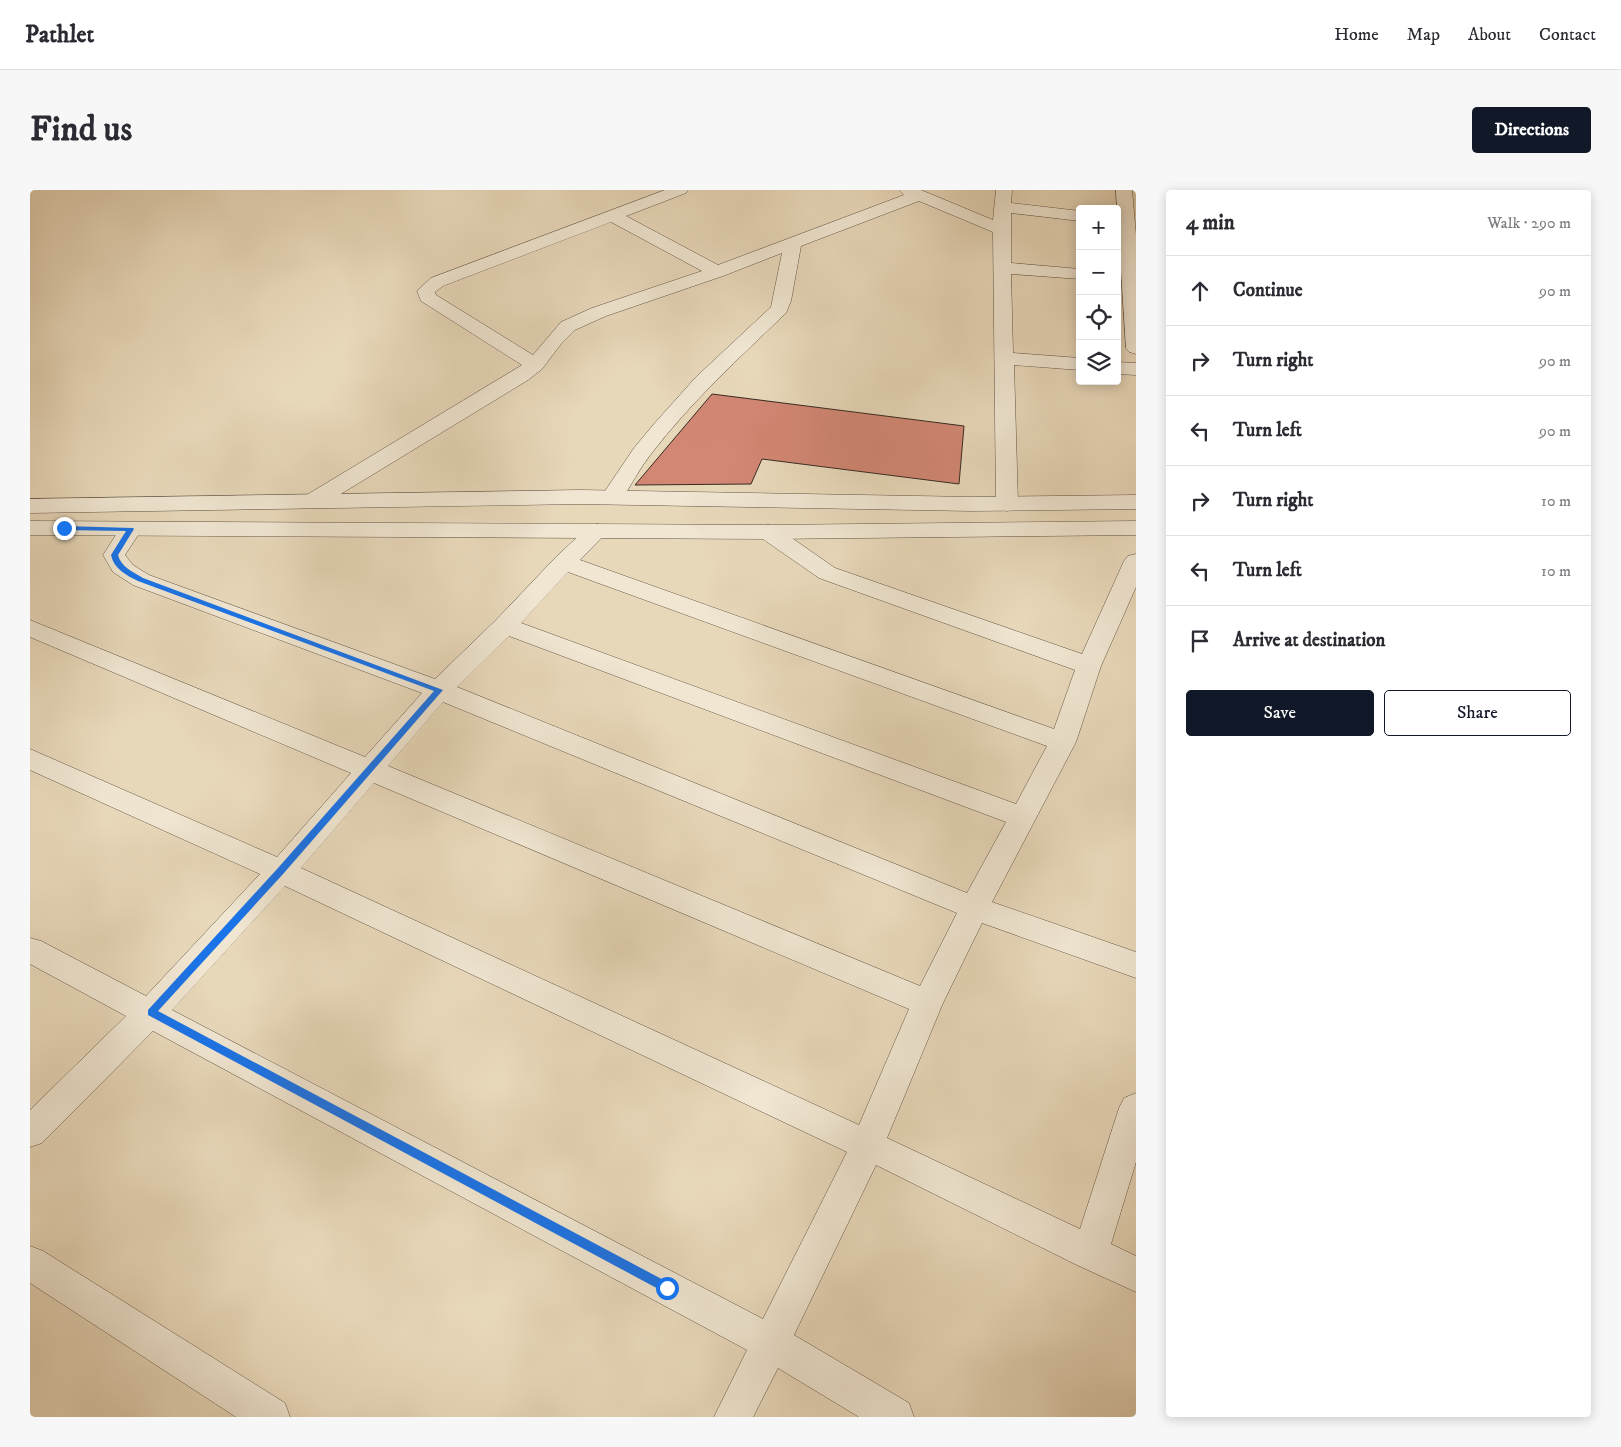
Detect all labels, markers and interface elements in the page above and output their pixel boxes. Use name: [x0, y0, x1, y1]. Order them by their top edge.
text: Pathlet: [25, 20, 94, 50]
text: Home: [1334, 24, 1379, 46]
text: Map: [1407, 24, 1440, 46]
text: About: [1468, 24, 1511, 46]
text: Contact: [1539, 24, 1596, 46]
button: Directions: [1472, 107, 1591, 153]
text: Find us: [30, 108, 132, 152]
map controls: [1076, 205, 1121, 385]
button: +: [1076, 205, 1121, 250]
text: 4 min: [1186, 210, 1235, 236]
text: Walk · 290 m: [1487, 213, 1571, 233]
button: −: [1076, 250, 1121, 295]
icon: ahead: [1186, 277, 1214, 305]
text: Continue: [1233, 279, 1303, 302]
text: 90 m: [1539, 281, 1571, 301]
button: locate: [1076, 295, 1121, 340]
button: layers: [1076, 340, 1121, 385]
icon: right: [1186, 347, 1214, 375]
text: Turn right: [1233, 349, 1313, 372]
text: 90 m: [1539, 351, 1571, 371]
icon: left: [1186, 417, 1214, 445]
text: Turn left: [1233, 419, 1302, 442]
text: 90 m: [1539, 421, 1571, 441]
icon: right: [1186, 487, 1214, 515]
text: Turn right: [1233, 489, 1313, 512]
text: 10 m: [1541, 491, 1571, 511]
route end: [53, 517, 76, 540]
icon: left: [1186, 557, 1214, 585]
text: Turn left: [1233, 559, 1302, 582]
text: 10 m: [1541, 561, 1571, 581]
icon: arrive: [1186, 627, 1214, 655]
text: Arrive at destination: [1233, 629, 1385, 652]
button: Save: [1186, 690, 1374, 736]
button: Share: [1384, 690, 1571, 736]
route start: [656, 1277, 679, 1300]

